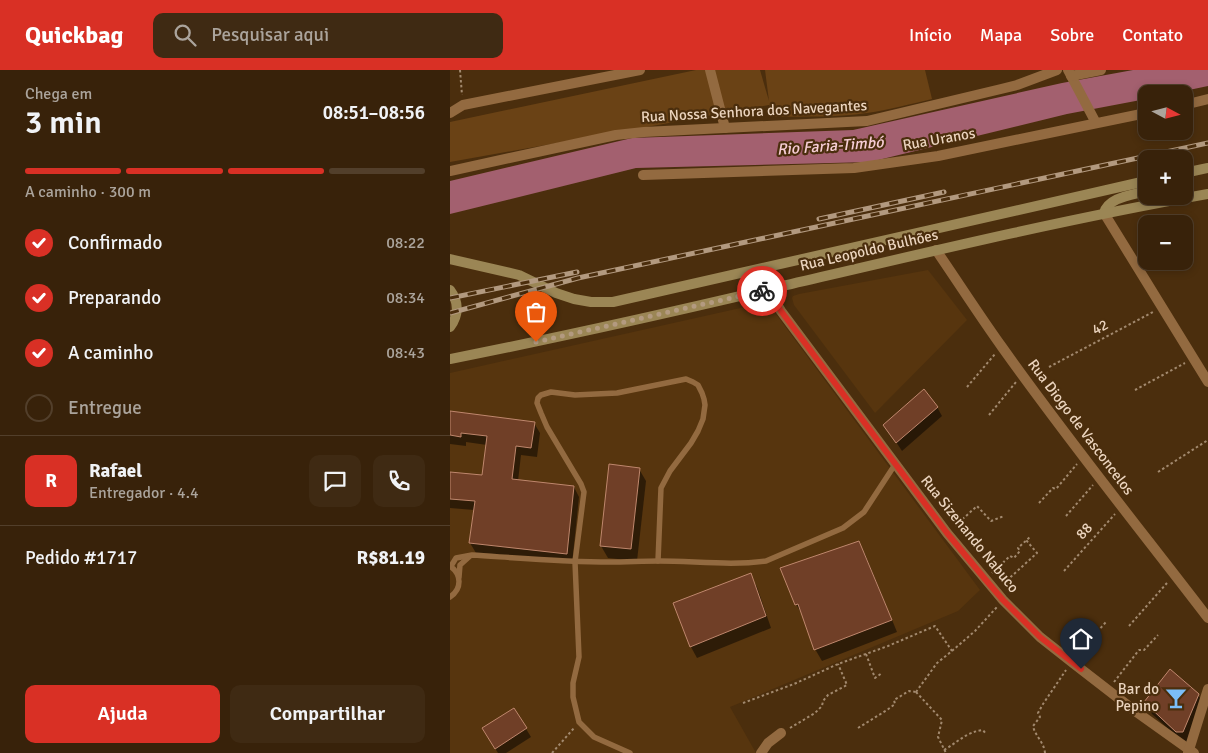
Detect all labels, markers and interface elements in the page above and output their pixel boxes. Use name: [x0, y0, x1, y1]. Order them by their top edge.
search box: [153, 13, 503, 58]
text: Quickbag: [25, 20, 123, 50]
icon: search: [171, 21, 199, 49]
text: Pesquisar aqui: [211, 23, 329, 47]
text: Início: [909, 24, 952, 46]
text: Mapa: [980, 24, 1022, 46]
text: Sobre: [1050, 24, 1094, 46]
text: Contato: [1122, 24, 1183, 46]
text: Chega em: [25, 84, 92, 104]
north arrow: [1138, 85, 1192, 140]
map controls: [1138, 85, 1193, 270]
street label: Rua Nossa Senhora dos Navegantes: [641, 96, 868, 126]
text: 08:51–08:56: [323, 101, 425, 125]
text: 3 min: [25, 103, 102, 142]
street label: Rua Uranos: [901, 124, 977, 154]
water label: Rio Faria-Timbó: [776, 132, 886, 160]
button: +: [1138, 150, 1193, 205]
text: A caminho · 300 m: [25, 182, 151, 202]
button: −: [1138, 215, 1193, 270]
street label: Rua Leopoldo Bulhões: [798, 225, 940, 275]
icon: check: [25, 229, 53, 257]
text: Confirmado: [68, 231, 162, 255]
text: 08:22: [386, 233, 425, 253]
courier: [737, 266, 787, 316]
icon: bike: [748, 277, 776, 305]
icon: check: [25, 284, 53, 312]
text: Preparando: [68, 286, 161, 310]
text: 08:34: [386, 288, 425, 308]
pin: [515, 291, 557, 342]
icon: bag: [522, 298, 550, 326]
street label: 42: [1089, 315, 1111, 339]
icon: check: [25, 339, 53, 367]
text: A caminho: [68, 341, 153, 365]
text: 08:43: [386, 343, 425, 363]
street label: Rua Diogo de Vasconcelos: [1024, 356, 1138, 499]
text: Entregue: [68, 396, 142, 420]
button: chat: [309, 455, 361, 507]
button: phone: [373, 455, 425, 507]
text: Rafael: [89, 459, 142, 483]
text: R: [45, 469, 57, 493]
street label: Rua Sizenando Nabuco: [917, 472, 1023, 596]
text: Entregador · 4.4: [89, 483, 199, 503]
street label: 88: [1072, 519, 1096, 543]
text: Pedido #1717: [25, 546, 137, 570]
text: R$81.19: [357, 546, 425, 570]
pin: [1060, 618, 1102, 669]
icon: home: [1067, 625, 1095, 653]
place label: Bar do Pepino: [1115, 680, 1159, 715]
button: Ajuda: [25, 685, 220, 743]
button: Compartilhar: [230, 685, 425, 743]
bar icon: Bar do Pepino: [1163, 685, 1189, 711]

